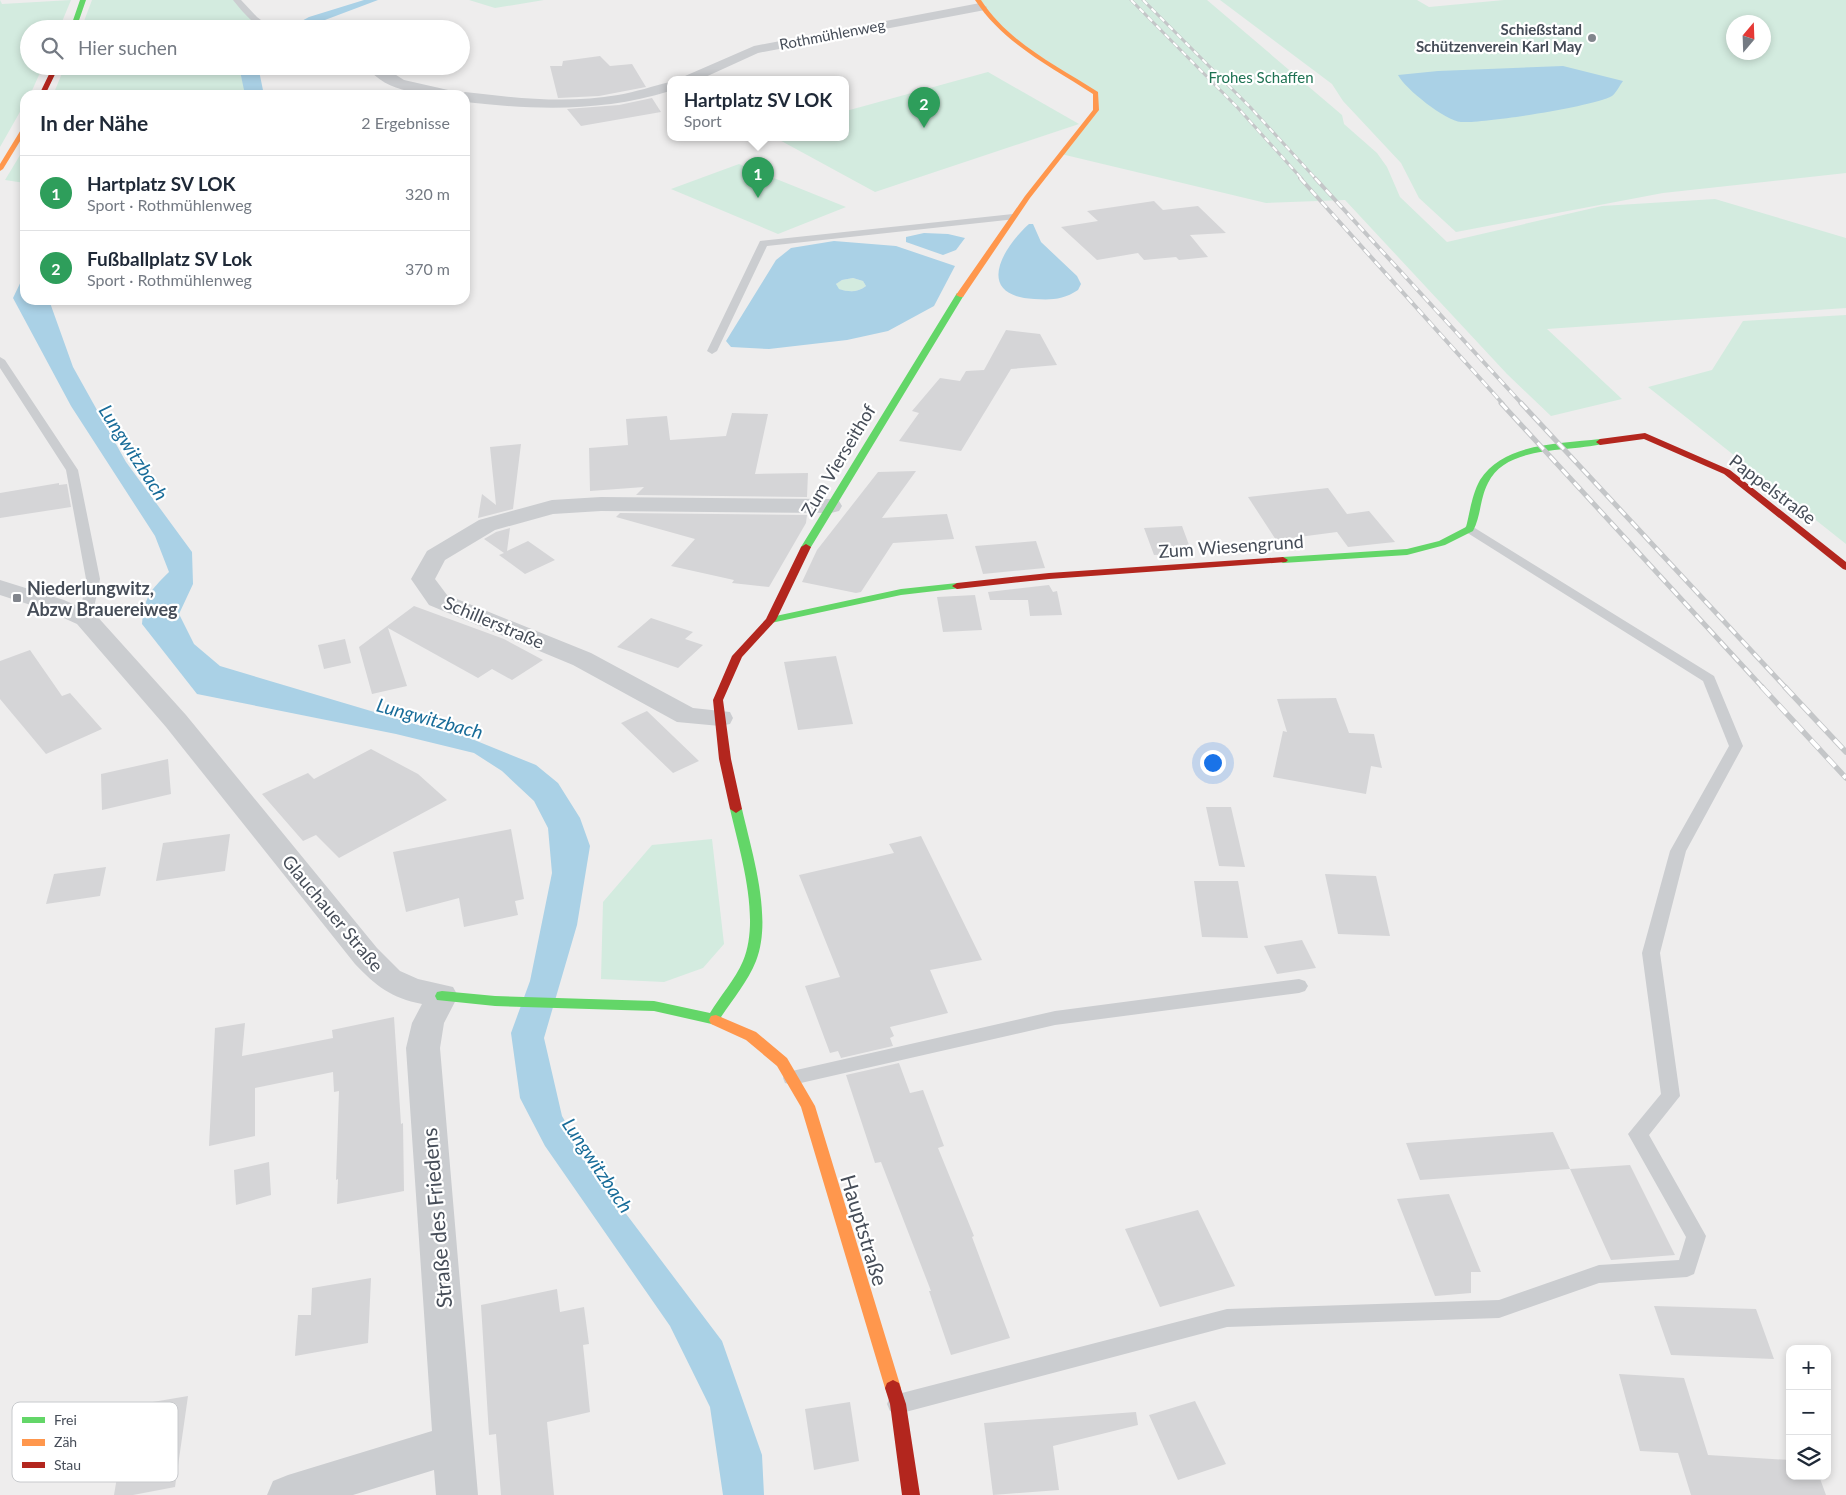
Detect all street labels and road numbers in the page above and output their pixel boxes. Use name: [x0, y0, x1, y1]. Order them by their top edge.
street label: Rothmühlenweg: [778, 15, 887, 53]
street label: Zum Vierseithof: [796, 400, 880, 520]
street label: Pappelstraße: [1725, 449, 1821, 529]
street label: Zum Wiesengrund: [1158, 530, 1304, 562]
street label: Schillerstraße: [441, 591, 547, 653]
street label: Glauchauer Straße: [278, 850, 388, 976]
street label: Straße des Friedens: [416, 1127, 456, 1309]
street label: Hauptstraße: [836, 1171, 894, 1289]

